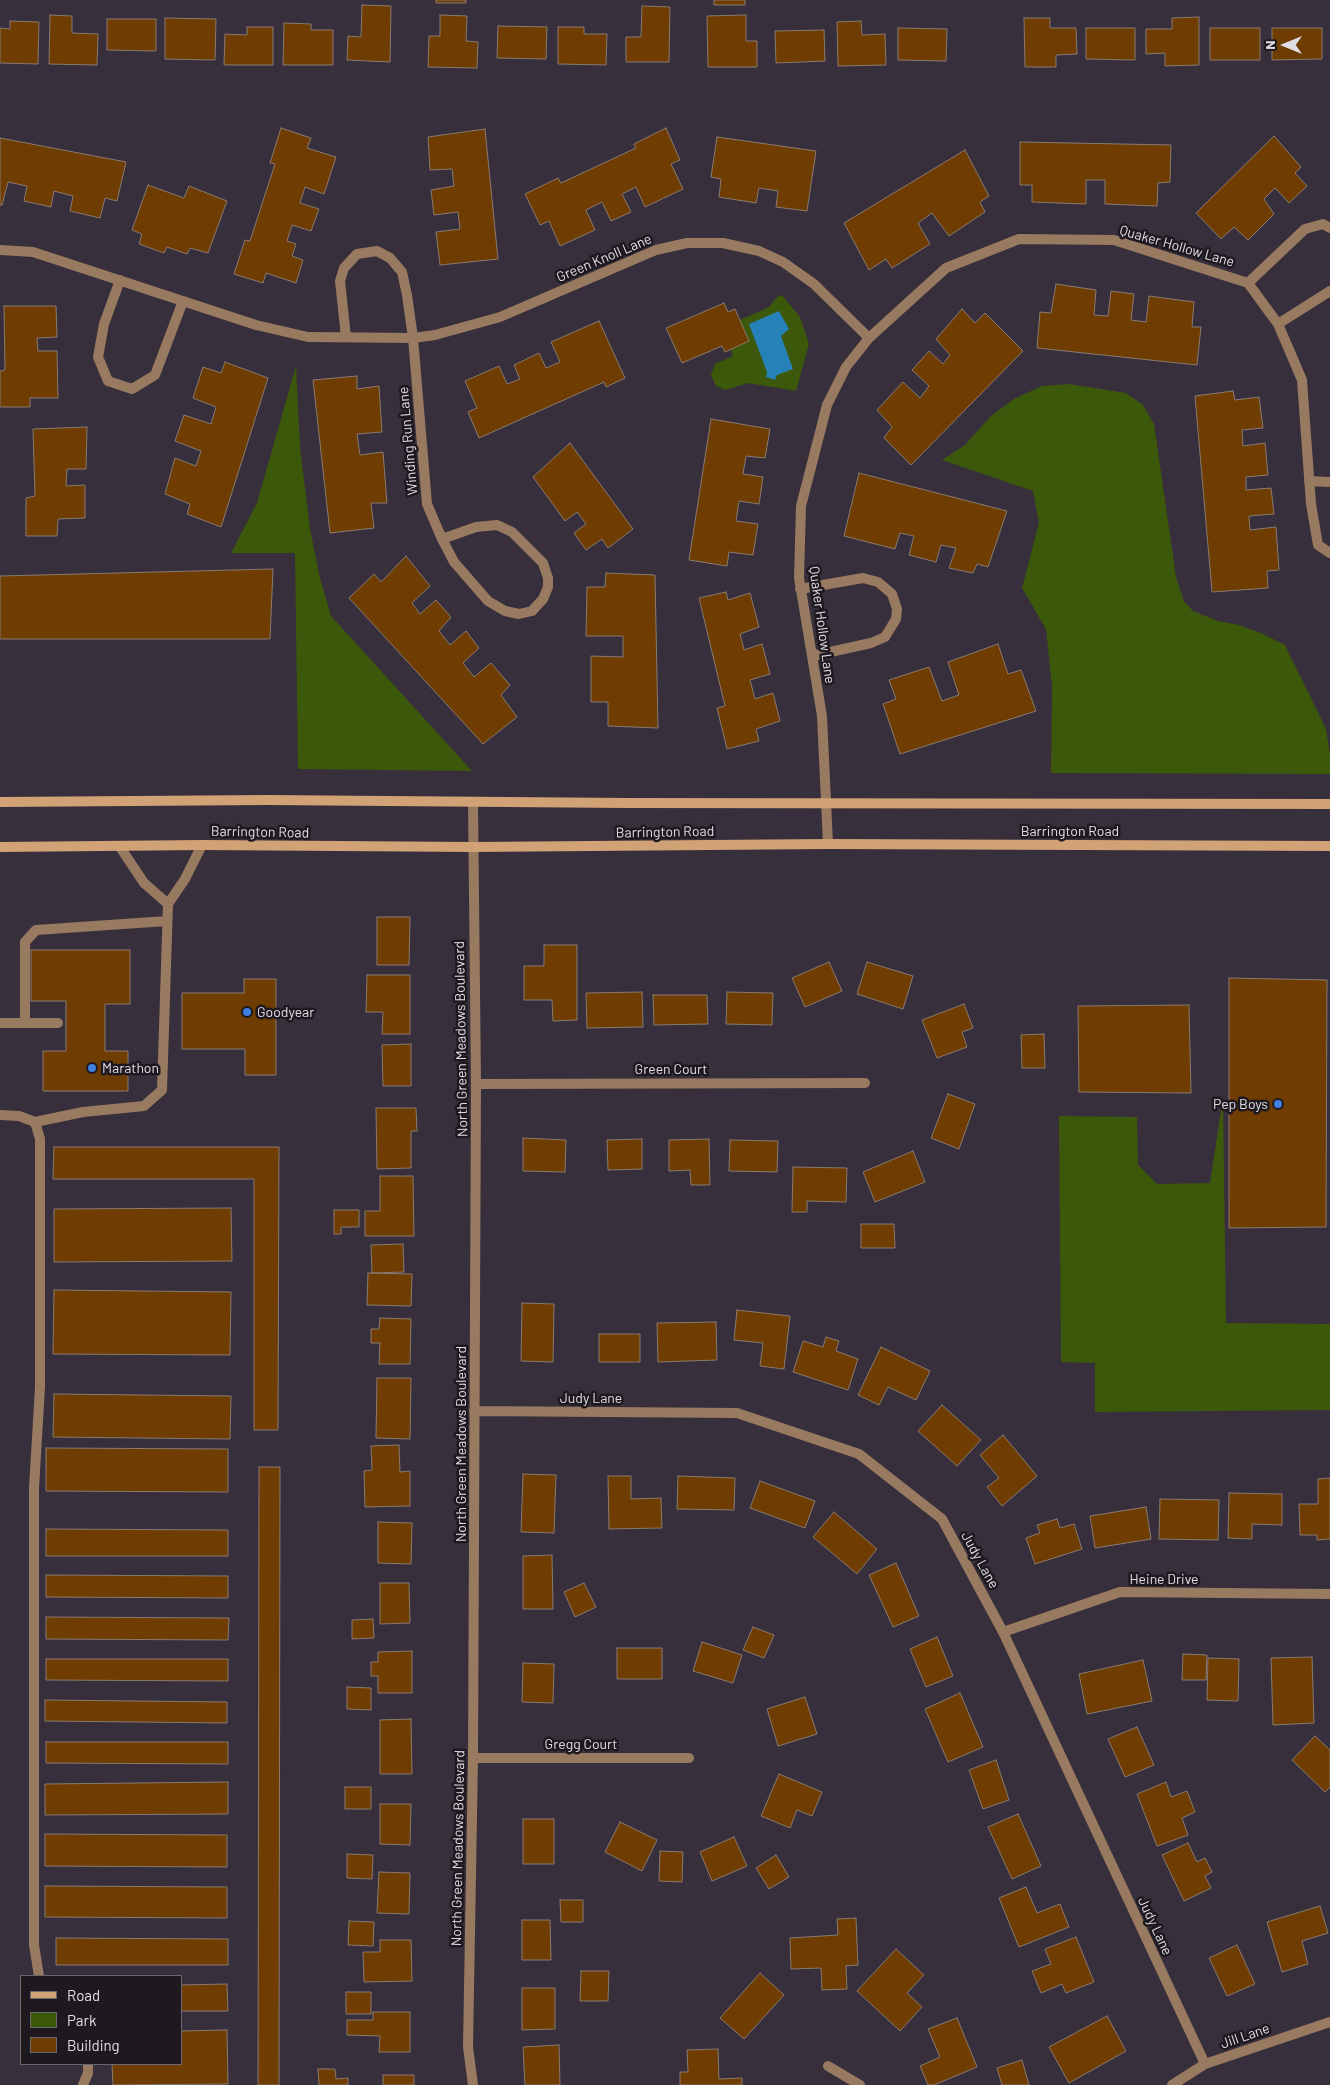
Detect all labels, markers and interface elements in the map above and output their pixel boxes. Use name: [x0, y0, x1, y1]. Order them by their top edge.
north arrow: [1260, 20, 1310, 70]
text: N: [1261, 40, 1278, 50]
street label: Quaker Hollow Lane: [1118, 222, 1236, 270]
street label: Green Knoll Lane: [554, 230, 654, 286]
street label: Winding Run Lane: [395, 386, 421, 496]
street label: Quaker Hollow Lane: [805, 565, 839, 685]
street label: Barrington Road: [211, 823, 309, 841]
street label: Barrington Road: [616, 823, 714, 841]
street label: Barrington Road: [1021, 823, 1119, 839]
street label: North Green Meadows Boulevard: [451, 941, 471, 1137]
place label: Goodyear: [257, 1004, 314, 1020]
marker: Goodyear: [241, 1006, 253, 1018]
place label: Marathon: [102, 1060, 159, 1076]
street label: Green Court: [635, 1061, 707, 1077]
marker: Marathon: [86, 1062, 98, 1074]
place label: Pep Boys: [1213, 1096, 1268, 1112]
marker: Pep Boys: [1272, 1098, 1284, 1110]
street label: North Green Meadows Boulevard: [453, 1346, 469, 1542]
street label: Judy Lane: [560, 1390, 622, 1406]
street label: Judy Lane: [958, 1529, 1002, 1591]
street label: Heine Drive: [1129, 1571, 1199, 1587]
street label: Gregg Court: [545, 1736, 617, 1752]
street label: North Green Meadows Boulevard: [448, 1750, 468, 1946]
street label: Judy Lane: [1134, 1894, 1176, 1958]
legend: [20, 1975, 182, 2065]
text: Road: [67, 1986, 100, 2004]
text: Park: [67, 2011, 96, 2029]
street label: Jill Lane: [1218, 2020, 1272, 2052]
text: Building: [67, 2036, 120, 2054]

